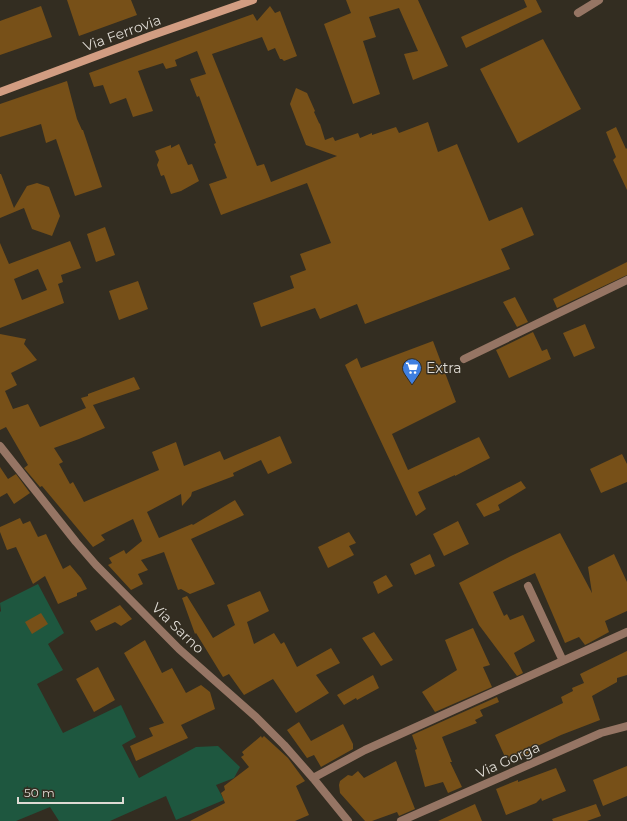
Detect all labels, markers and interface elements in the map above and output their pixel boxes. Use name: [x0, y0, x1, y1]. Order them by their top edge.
street label: Via Ferrovia: [81, 11, 163, 55]
supermarket icon: Extra: [401, 357, 423, 385]
place label: Extra: [426, 359, 462, 377]
street label: Via Sarno: [148, 599, 208, 657]
street label: Via Gorga: [473, 738, 543, 782]
scale bar: [18, 779, 123, 805]
text: 50 m: [24, 785, 55, 800]

